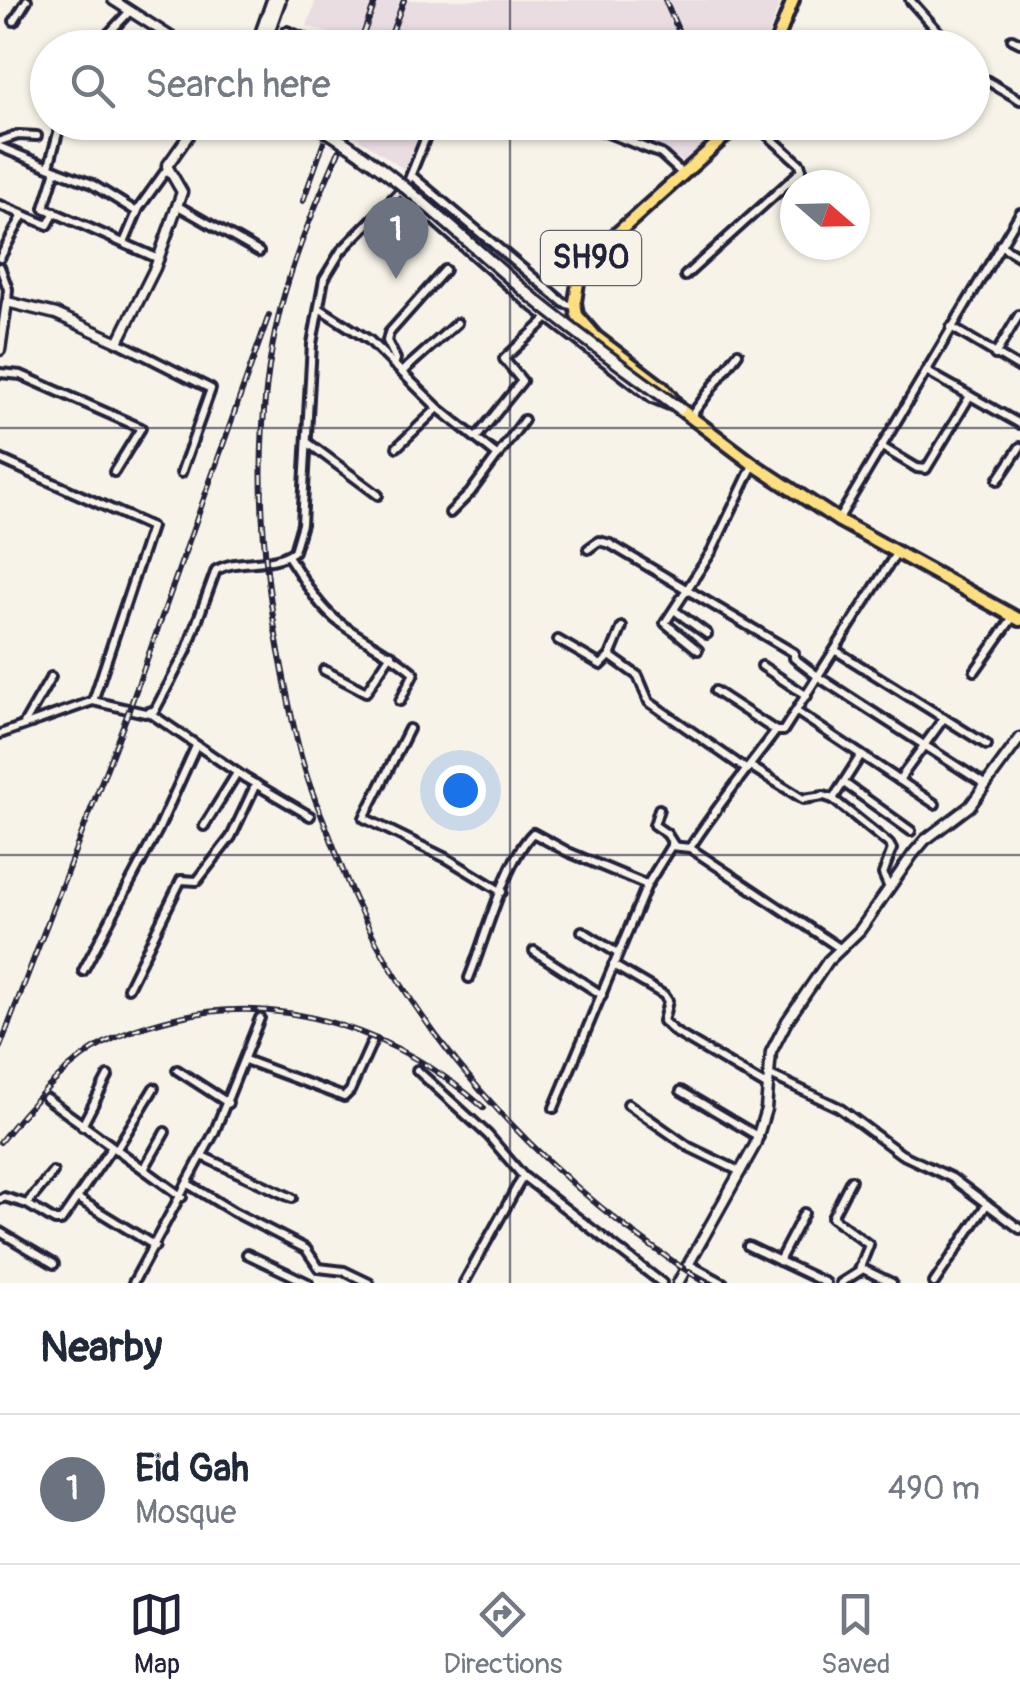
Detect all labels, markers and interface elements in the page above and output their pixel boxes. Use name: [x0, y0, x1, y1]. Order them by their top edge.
search box: [30, 30, 990, 140]
icon: search: [65, 58, 120, 113]
text: Search here: [145, 61, 331, 109]
north arrow: [780, 170, 870, 260]
pin: 1: [364, 196, 428, 279]
road number: SH90: [541, 231, 641, 285]
your location: [435, 765, 486, 816]
text: Nearby: [40, 1322, 162, 1374]
text: Eid Gah: [135, 1445, 249, 1493]
text: 1: [66, 1469, 79, 1509]
text: 490 m: [888, 1469, 980, 1509]
text: Mosque: [135, 1493, 236, 1533]
tab: Map: [129, 1587, 184, 1682]
tab: Directions: [443, 1587, 562, 1682]
tab: Saved: [821, 1587, 891, 1682]

